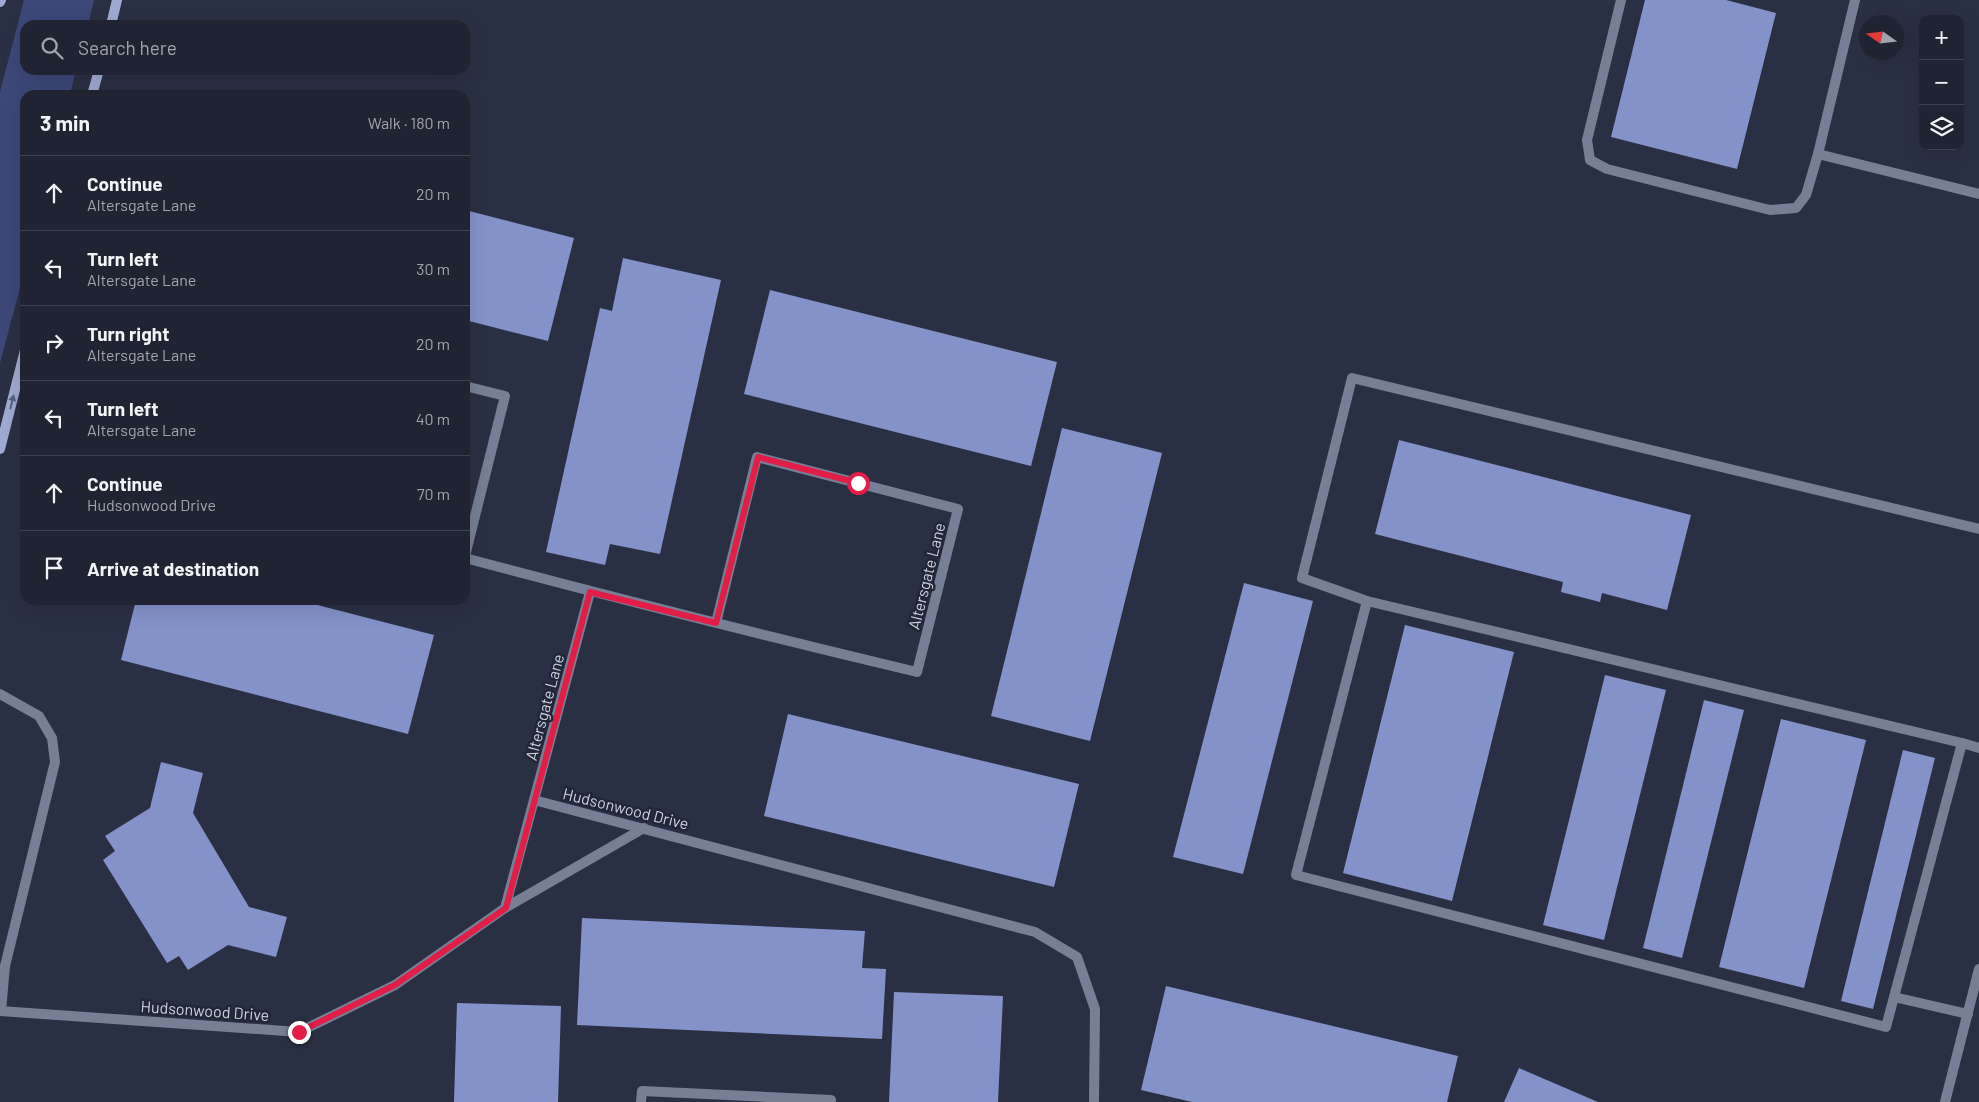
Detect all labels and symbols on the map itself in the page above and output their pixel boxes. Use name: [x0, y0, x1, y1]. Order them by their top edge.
north arrow: [1859, 15, 1904, 60]
one-way arrow: [8, 394, 16, 409]
route start: [847, 472, 870, 495]
street label: Altersgate Lane: [904, 521, 948, 631]
street label: Altersgate Lane: [521, 652, 567, 762]
street label: Hudsonwood Drive: [561, 783, 691, 833]
street label: Hudsonwood Drive: [140, 996, 270, 1024]
route end: [288, 1021, 311, 1044]

